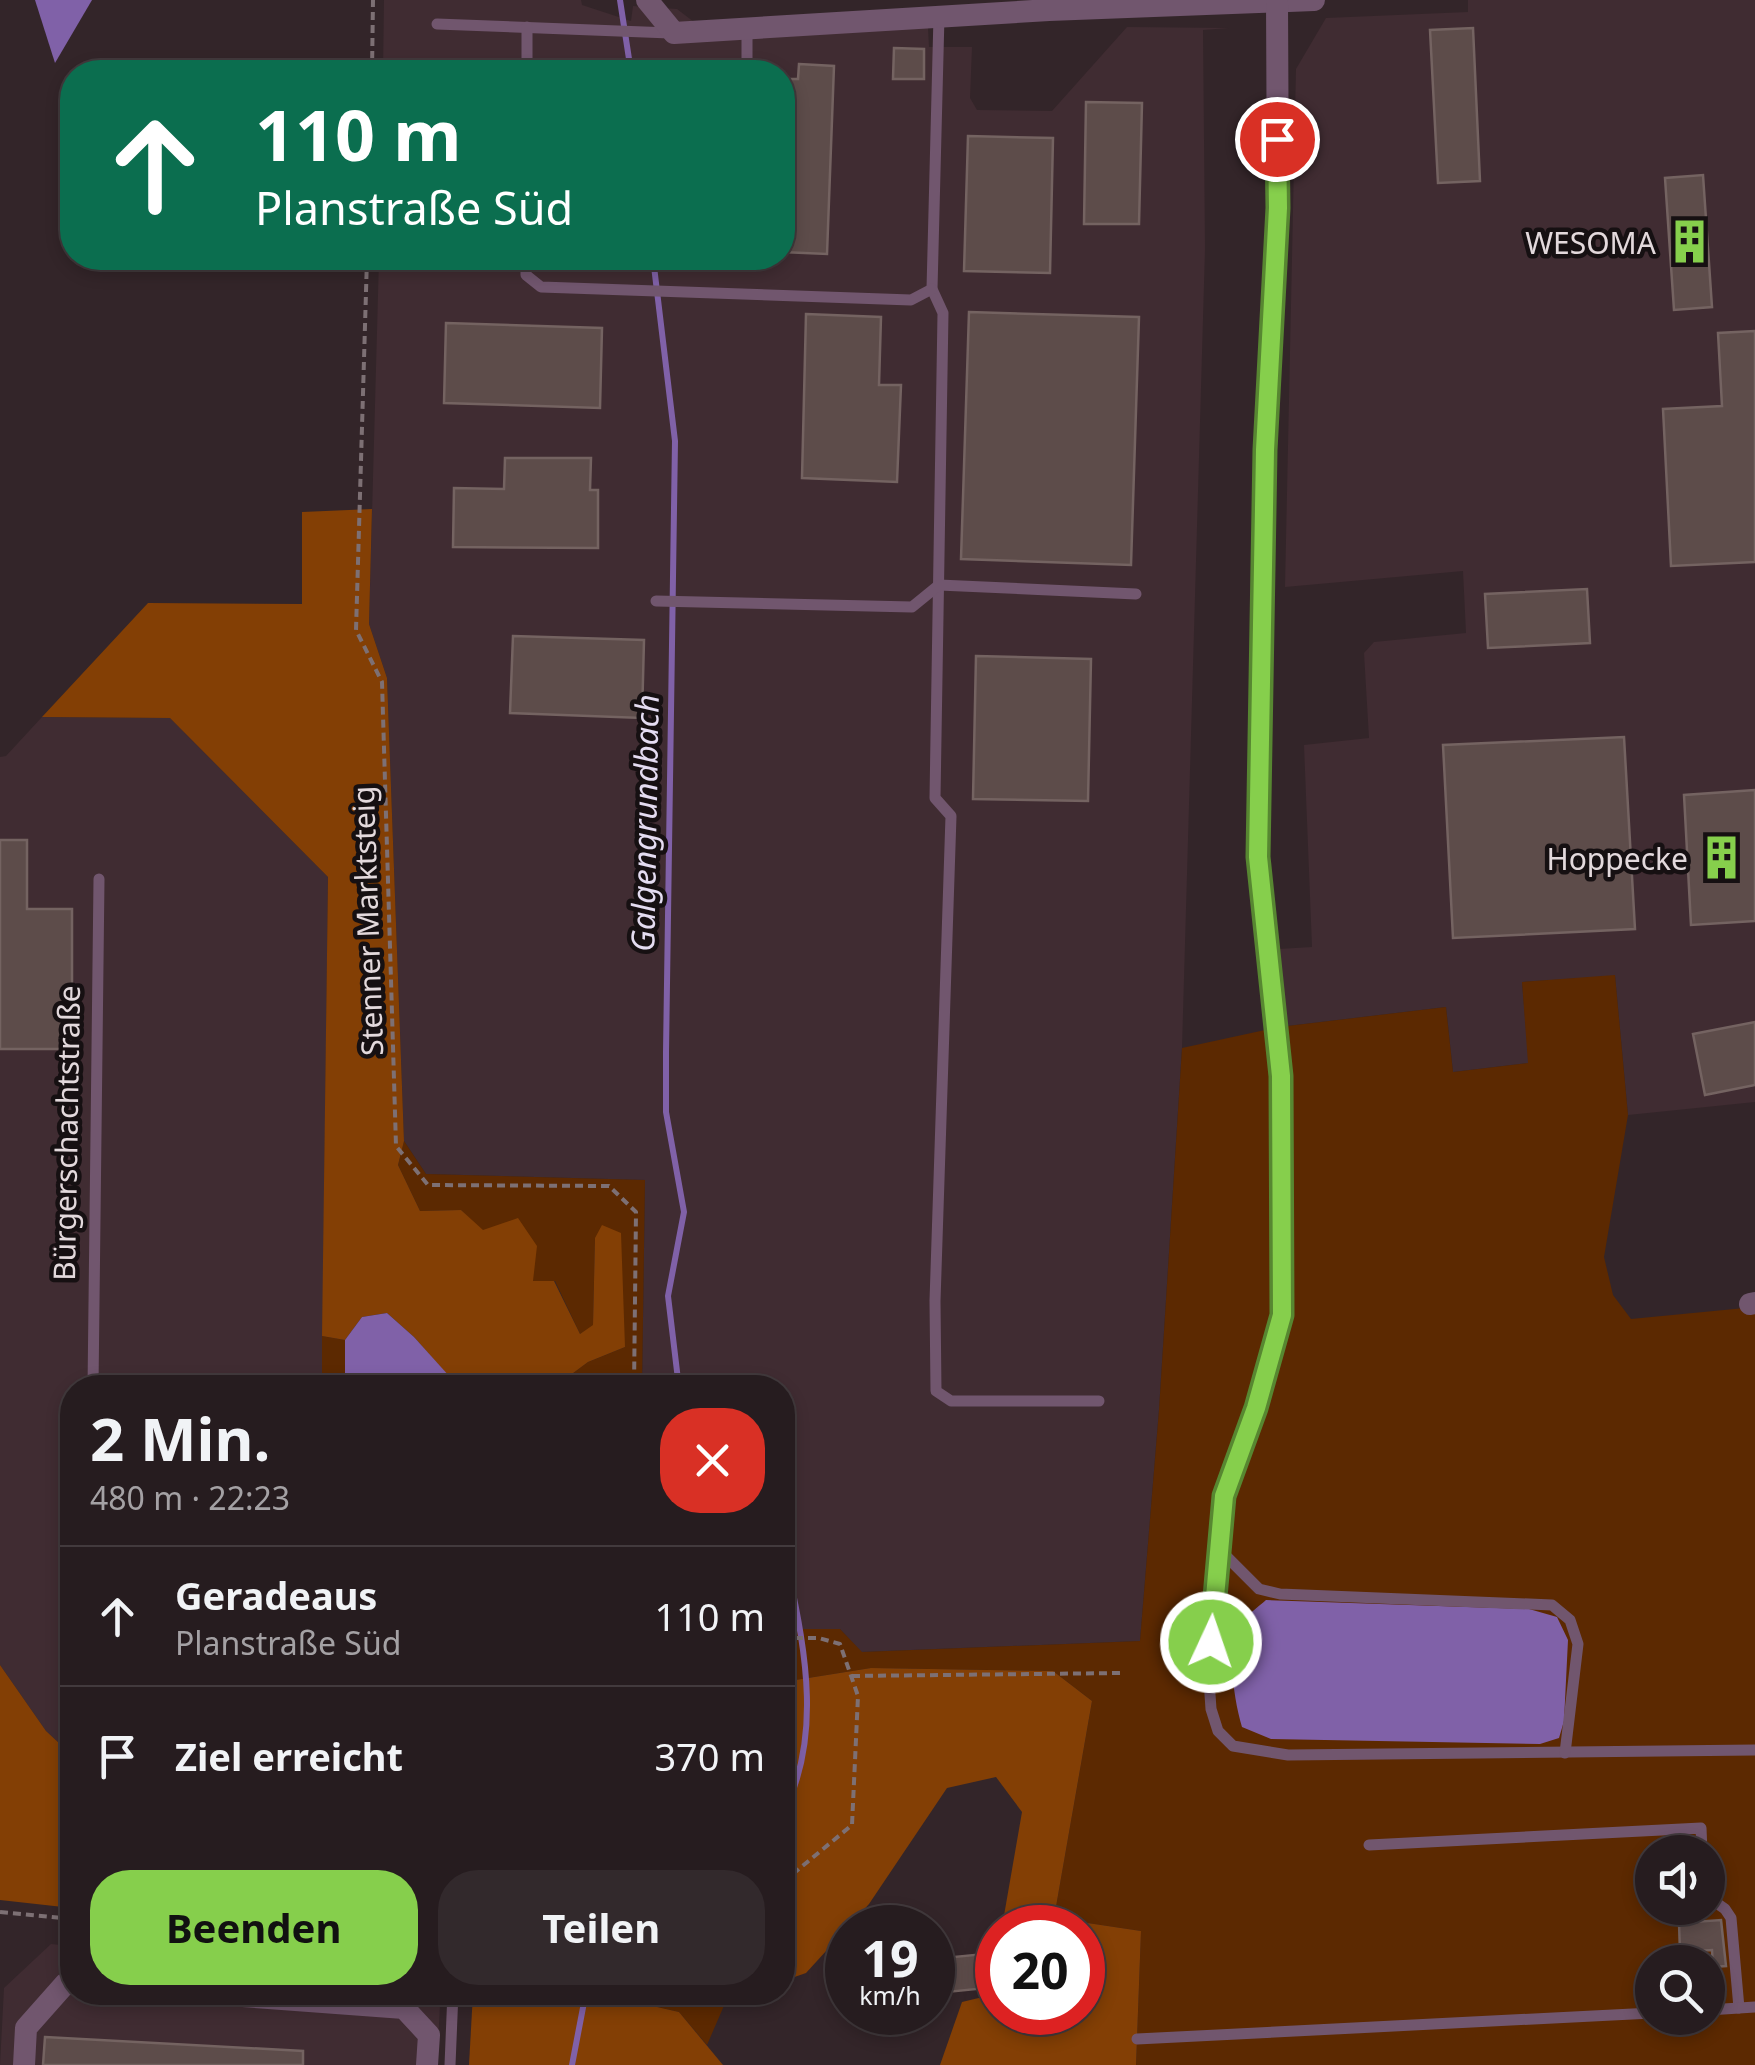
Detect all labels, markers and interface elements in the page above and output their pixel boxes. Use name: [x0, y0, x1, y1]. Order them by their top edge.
text: 110 m: [255, 86, 462, 182]
pin: [1235, 97, 1320, 182]
icon: ahead: [90, 100, 220, 230]
icon: arrive: [1250, 112, 1305, 167]
text: Planstraße Süd: [255, 177, 573, 238]
building icon: WESOMA: [1665, 218, 1713, 266]
place label: WESOMA: [1525, 222, 1657, 263]
water label: Galgengrundbach: [620, 694, 668, 952]
street label: Stenner Marktsteig: [342, 785, 392, 1057]
building icon: Hoppecke: [1697, 834, 1745, 882]
place label: Hoppecke: [1546, 838, 1688, 879]
street label: Bürgerschachtstraße: [43, 985, 89, 1281]
text: 2 Min.: [90, 1397, 270, 1479]
button: close: [660, 1408, 765, 1513]
text: 480 m · 22:23: [90, 1476, 290, 1519]
text: Geradeaus: [175, 1569, 377, 1621]
icon: ahead: [90, 1589, 145, 1644]
text: 110 m: [654, 1590, 765, 1642]
position arrow: [1159, 1590, 1263, 1694]
text: Planstraße Süd: [175, 1621, 401, 1664]
icon: arrive: [90, 1729, 145, 1784]
text: Ziel erreicht: [175, 1730, 403, 1782]
text: 370 m: [654, 1730, 765, 1782]
map controls: [1635, 1835, 1725, 2035]
button: sound: [1635, 1835, 1725, 1925]
button: Beenden: [90, 1870, 418, 1985]
button: Teilen: [438, 1870, 765, 1985]
speed limit sign: 20: [975, 1905, 1105, 2035]
text: 19: [861, 1924, 919, 1992]
button: search: [1635, 1945, 1725, 2035]
text: km/h: [859, 1978, 921, 2012]

